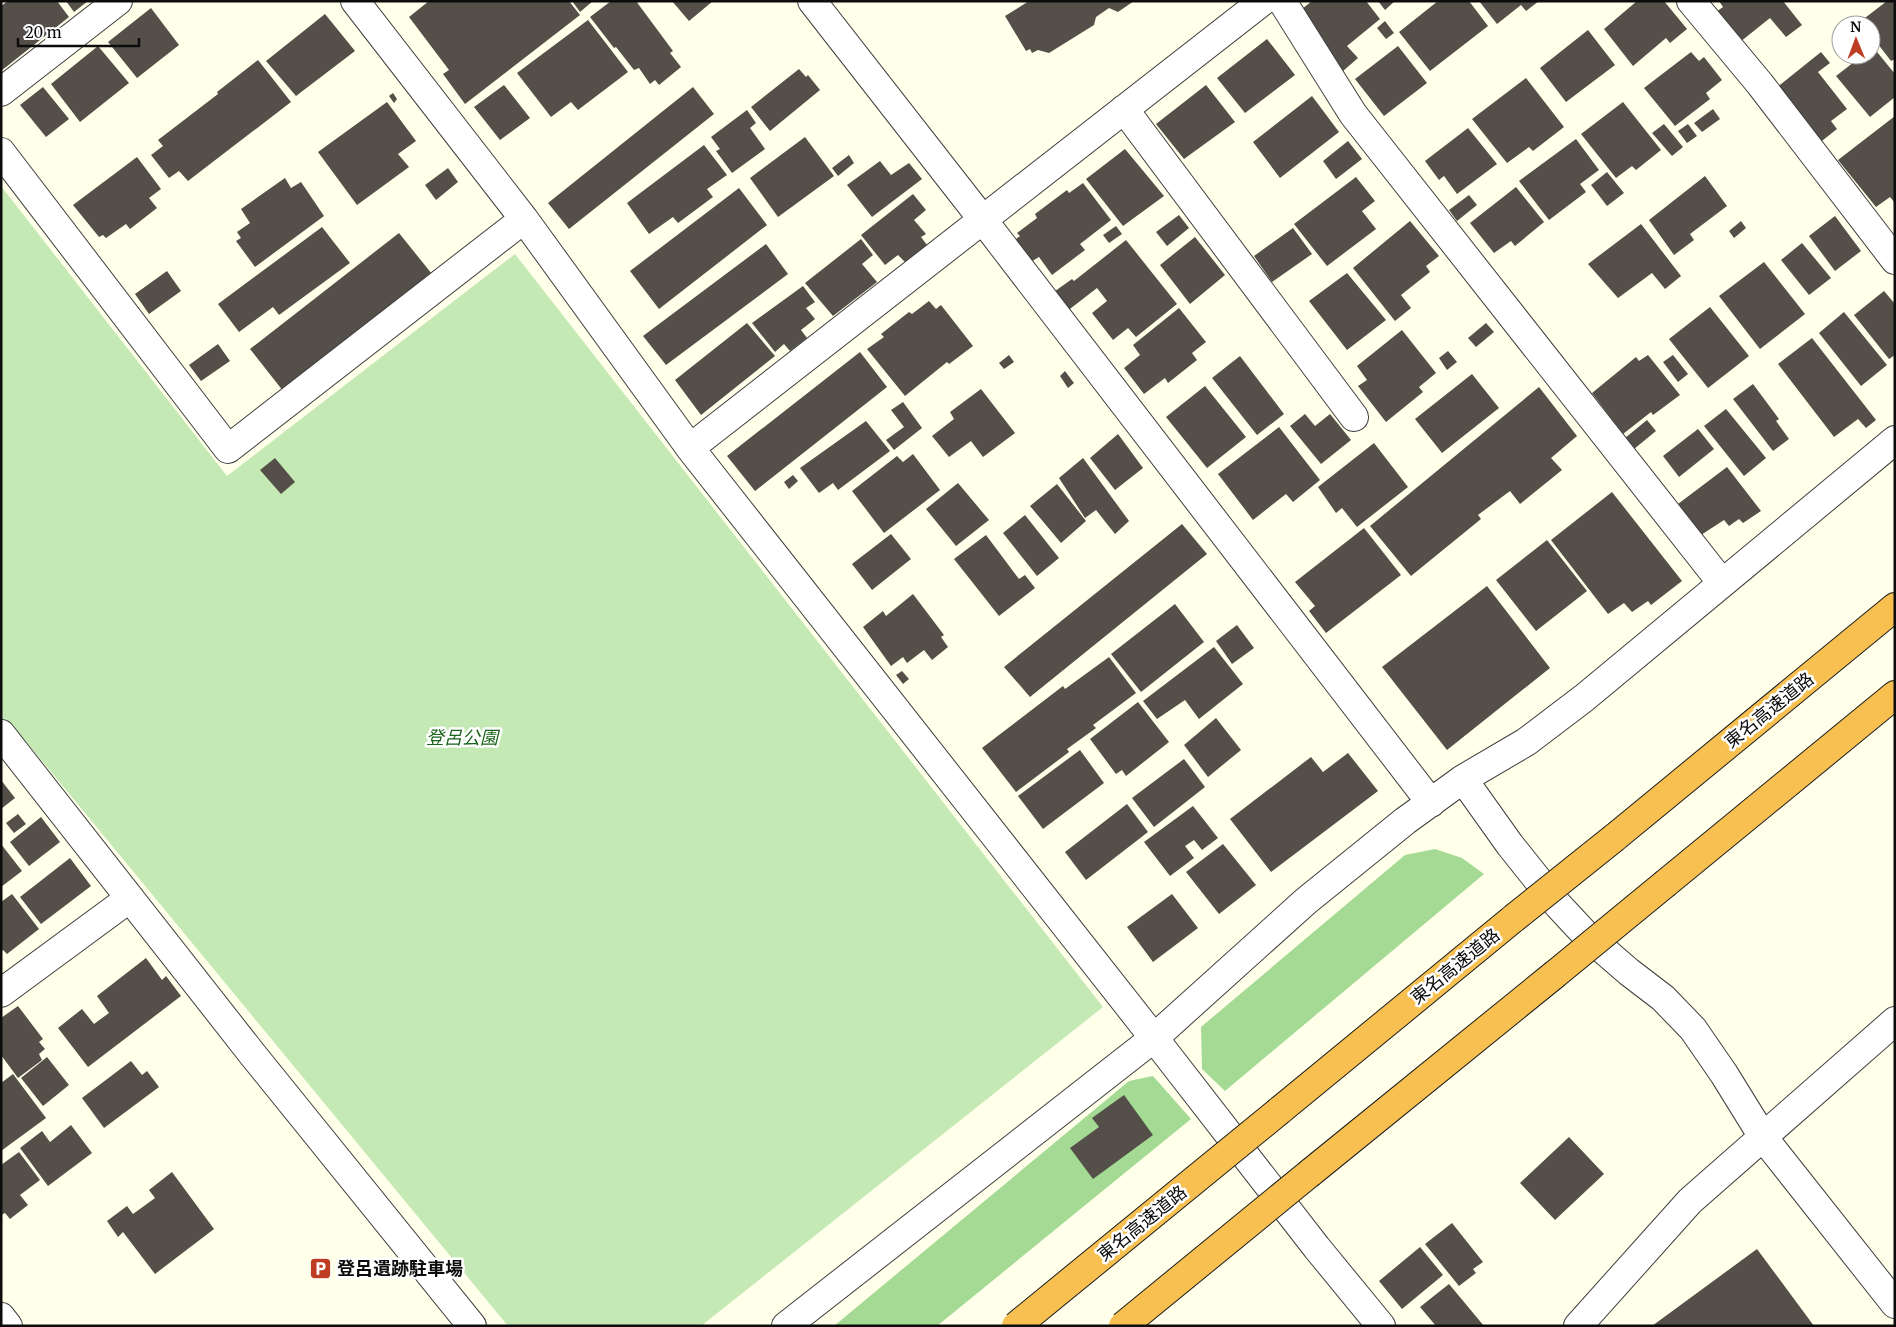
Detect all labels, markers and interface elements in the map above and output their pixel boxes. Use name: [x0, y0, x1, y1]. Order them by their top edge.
scale bar: [18, 15, 139, 47]
north arrow: [1831, 15, 1881, 65]
text: N: [1850, 18, 1861, 36]
text: 20 m: [25, 23, 62, 42]
street label: 東名高速道路: [1720, 667, 1818, 753]
park label: 登呂公園: [426, 726, 501, 749]
street label: 東名高速道路: [1406, 923, 1504, 1009]
street label: 東名高速道路: [1093, 1180, 1191, 1266]
parking icon: 登呂遺跡駐車場: [309, 1256, 333, 1280]
place label: 登呂遺跡駐車場: [337, 1257, 463, 1280]

